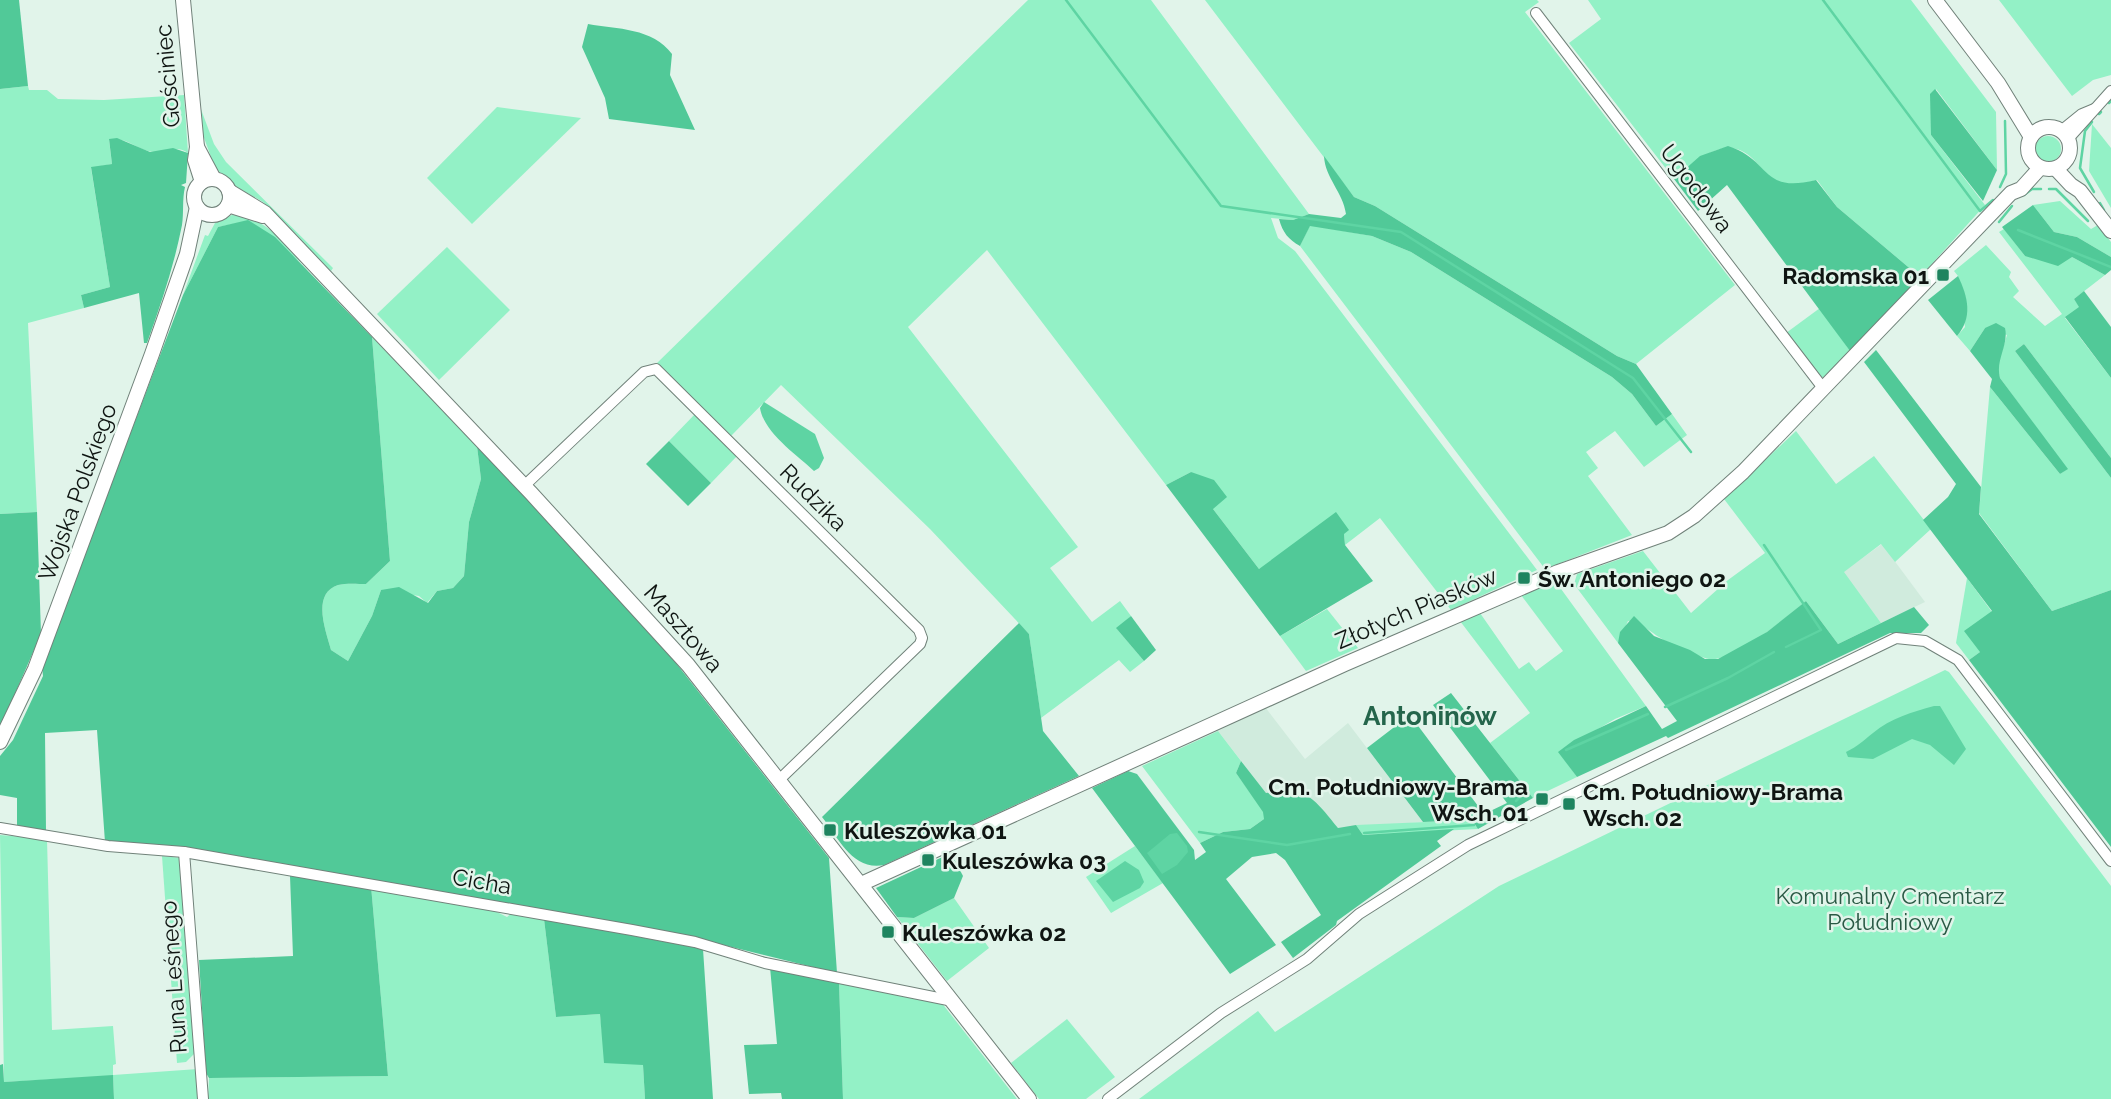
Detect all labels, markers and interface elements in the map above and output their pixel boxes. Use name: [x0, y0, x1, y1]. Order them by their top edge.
street label: Gościniec: [149, 23, 185, 129]
street label: Ugodowa: [1655, 139, 1739, 237]
place label: Radomska 01: [1782, 262, 1929, 289]
marker: Radomska 01: [1935, 267, 1951, 283]
street label: Wojska Polskiego: [32, 400, 122, 584]
street label: Rudzika: [775, 458, 853, 536]
street label: Złotych Piasków: [1331, 562, 1501, 654]
place label: Św. Antoniego 02: [1538, 565, 1726, 592]
marker: Św. Antoniego 02: [1516, 570, 1532, 586]
street label: Masztowa: [639, 579, 729, 677]
district label: Antoninów: [1363, 701, 1497, 731]
place label: Cm. Południowy-Brama Wsch. 01: [1268, 773, 1528, 826]
place label: Cm. Południowy-Brama Wsch. 02: [1583, 778, 1843, 831]
marker: Cm. Południowy-Brama Wsch. 01: [1534, 791, 1550, 807]
marker: Cm. Południowy-Brama Wsch. 02: [1561, 796, 1577, 812]
place label: Kuleszówka 01: [844, 817, 1007, 844]
marker: Kuleszówka 01: [822, 822, 838, 838]
place label: Kuleszówka 03: [942, 847, 1106, 874]
marker: Kuleszówka 03: [920, 852, 936, 868]
street label: Cicha: [450, 863, 514, 899]
park label: Komunalny Cmentarz Południowy: [1776, 882, 2004, 935]
street label: Runa Leśnego: [154, 900, 192, 1054]
place label: Kuleszówka 02: [902, 919, 1066, 946]
marker: Kuleszówka 02: [880, 924, 896, 940]

